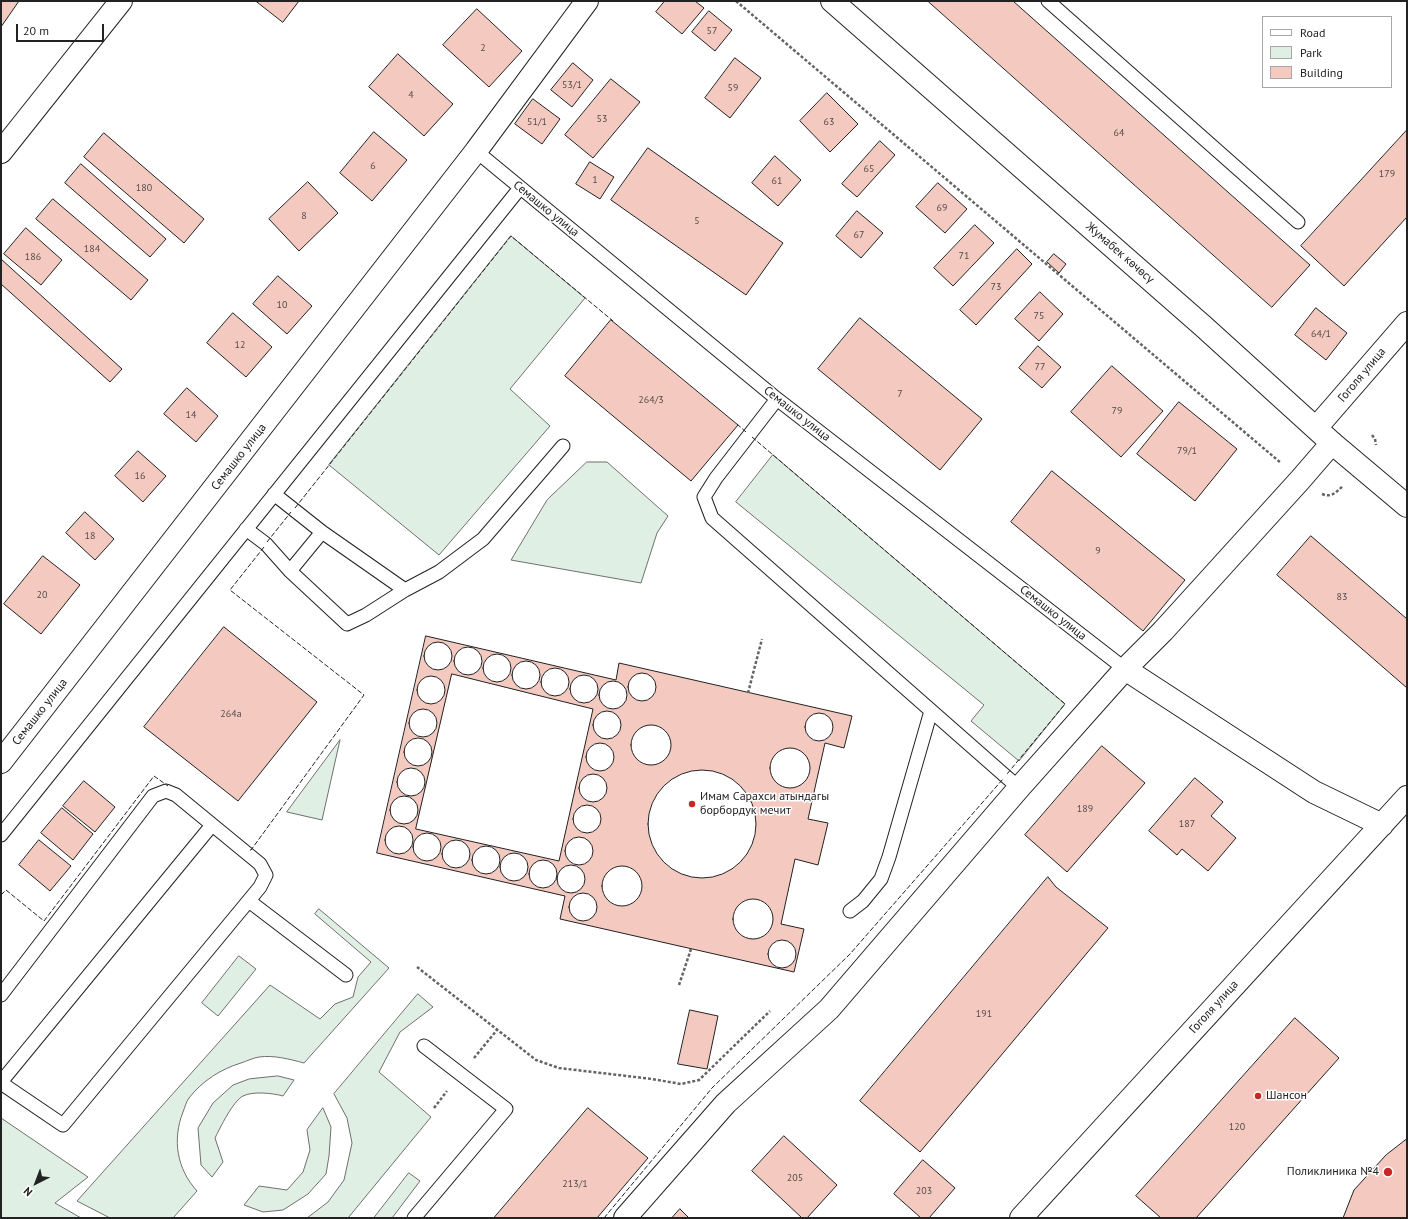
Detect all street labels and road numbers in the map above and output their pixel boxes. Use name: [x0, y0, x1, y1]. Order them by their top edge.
street label: Семашко улица: [510, 178, 582, 240]
street label: Жумабек көчөсү: [1083, 219, 1157, 287]
street label: Гоголя улица: [1335, 345, 1389, 405]
street label: Семашко улица: [761, 383, 833, 445]
street label: Семашко улица: [208, 421, 270, 493]
street label: Семашко улица: [1017, 582, 1089, 644]
street label: Семашко улица: [9, 676, 71, 748]
street label: Гоголя улица: [1186, 977, 1242, 1037]

